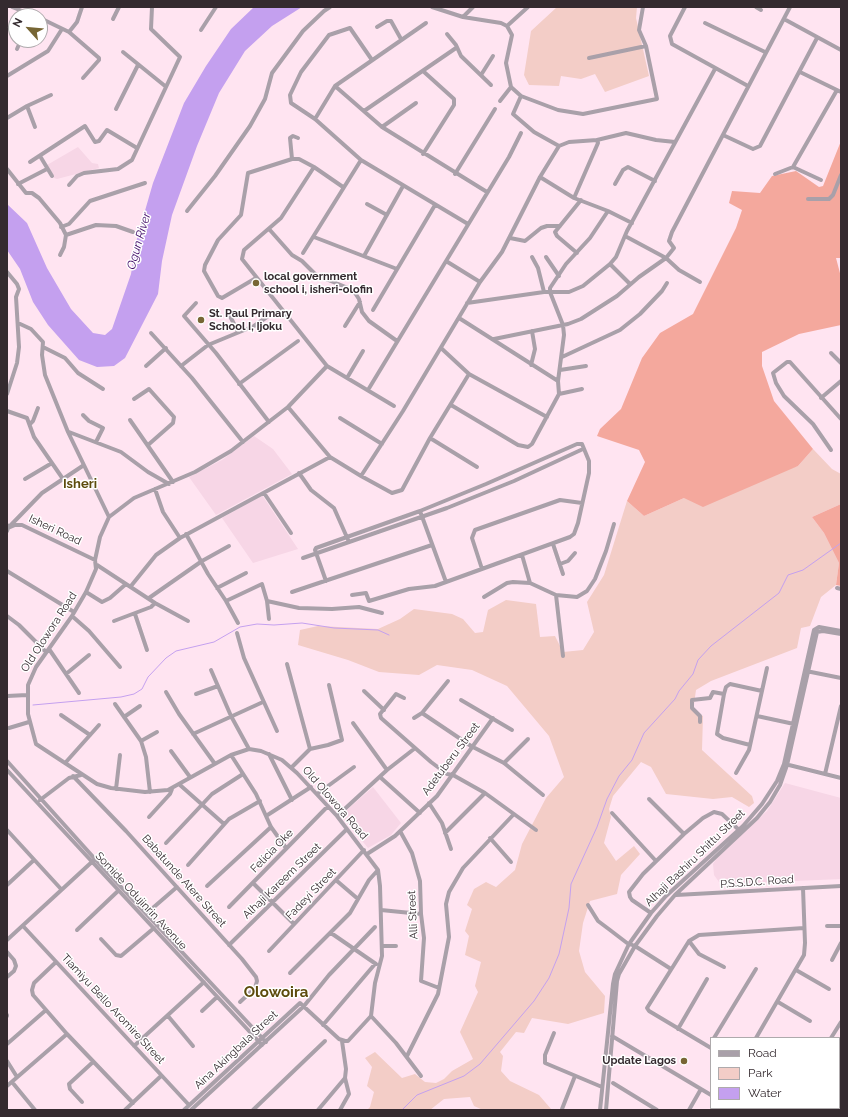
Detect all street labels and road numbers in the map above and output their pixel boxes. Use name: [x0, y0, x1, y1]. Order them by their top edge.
street label: Isheri Road: [27, 512, 83, 548]
street label: Old Olowora Road: [18, 589, 80, 675]
street label: Adetuberu Street: [419, 720, 483, 798]
street label: Old Olowora Road: [300, 764, 370, 842]
street label: Alhaji Bashiru Shittu Street: [642, 807, 748, 909]
street label: Felicia Oke: [248, 826, 296, 876]
street label: Babatunde Atere Street: [139, 832, 229, 930]
street label: Alhaji Kareem Street: [240, 840, 324, 922]
street label: Somide Odujinrin Avenue: [92, 849, 190, 953]
street label: Fadeyi Street: [283, 865, 339, 923]
street label: P.S.S.D.C. Road: [720, 873, 794, 891]
street label: Alli Street: [405, 890, 421, 940]
street label: Tiamiyu Bello Aromire Street: [59, 951, 167, 1067]
street label: Aina Akingbala Street: [192, 1008, 280, 1092]

